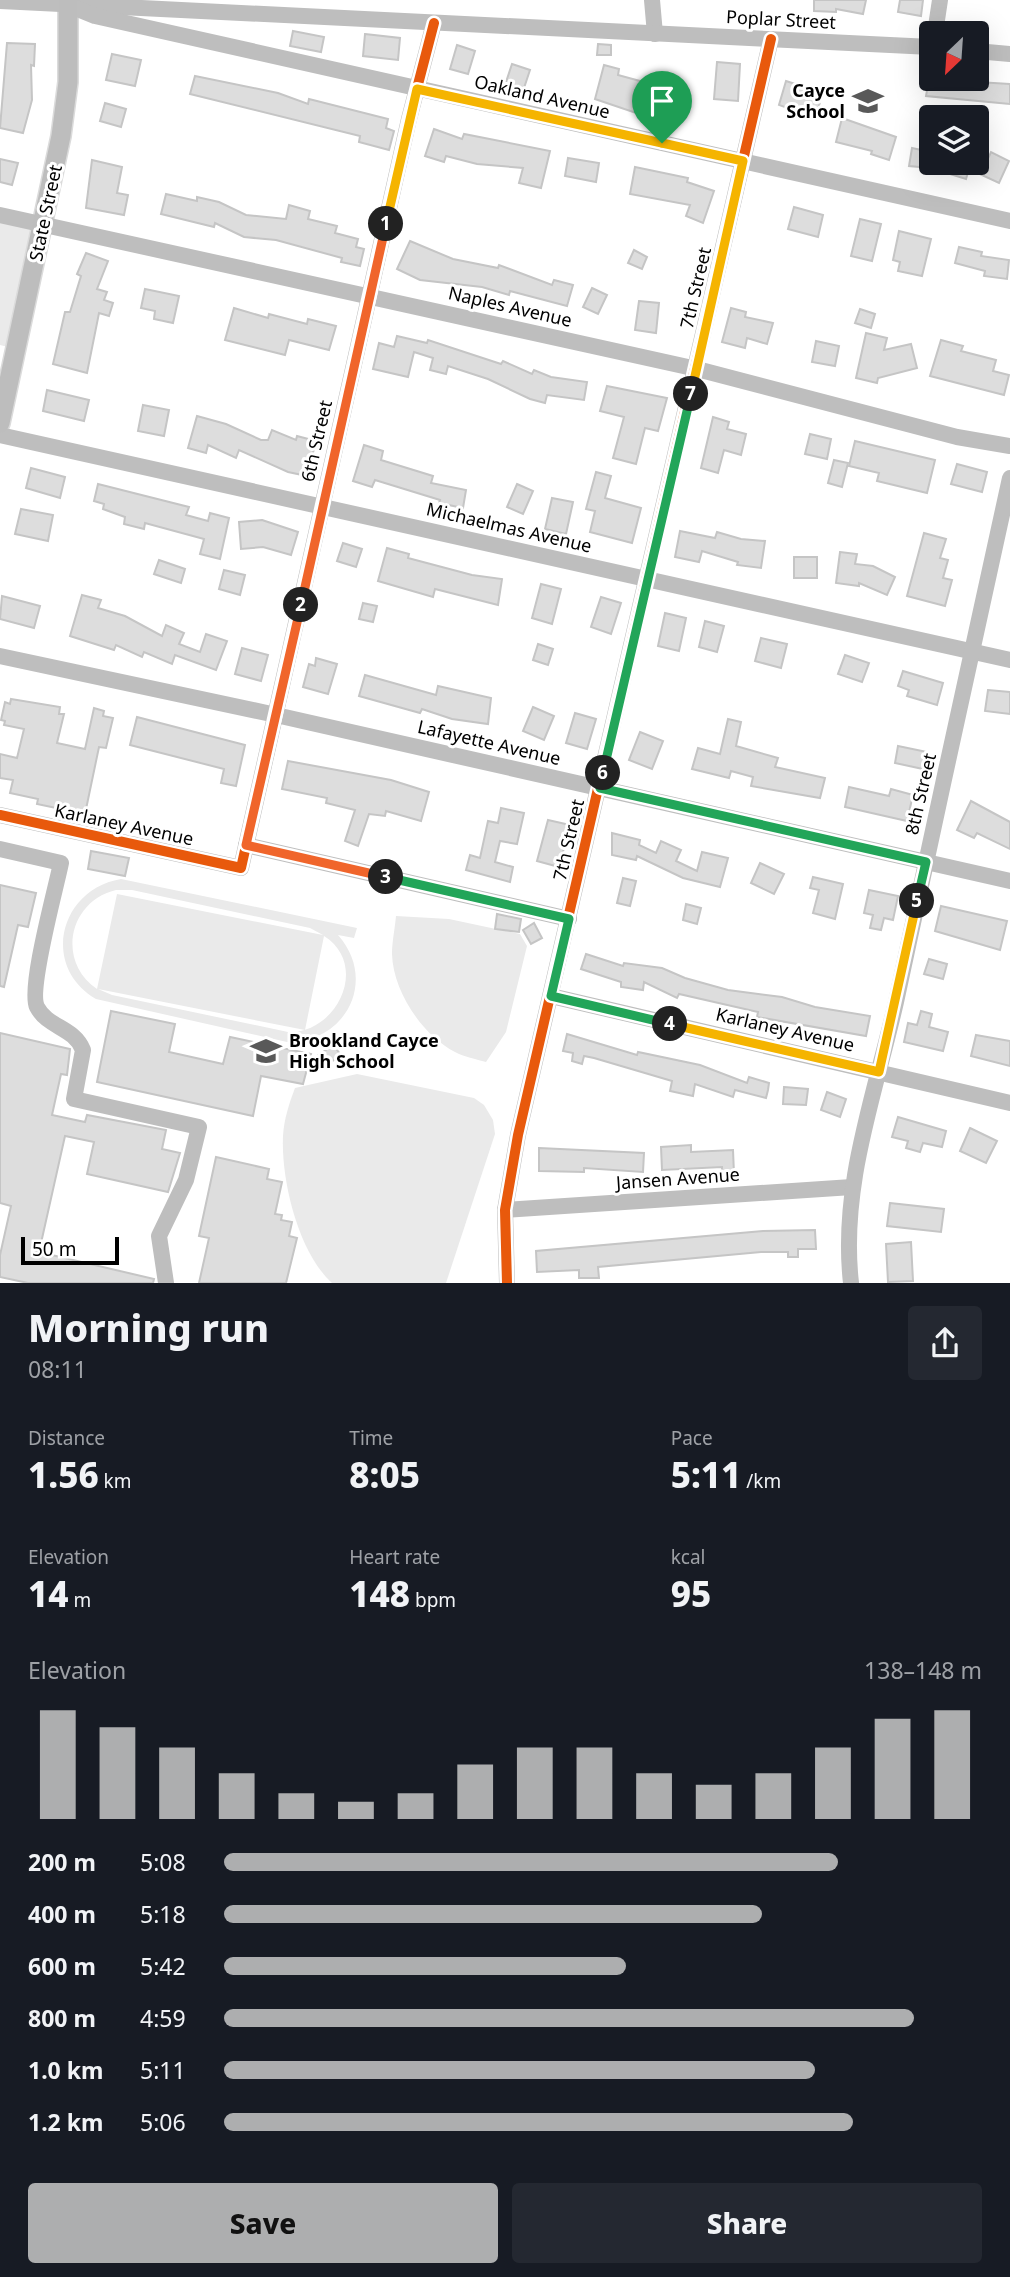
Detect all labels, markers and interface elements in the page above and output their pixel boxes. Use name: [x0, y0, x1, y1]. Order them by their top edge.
street label: Poplar Street: [726, 4, 837, 34]
north arrow: [919, 21, 989, 91]
map controls: [919, 21, 989, 175]
street label: Oakland Avenue: [472, 69, 612, 123]
pin: [632, 71, 692, 143]
place label: Cayce School: [786, 78, 845, 123]
icon: arrive: [643, 82, 681, 120]
school or university icon: Cayce School: [851, 84, 885, 118]
button: layers: [919, 105, 989, 175]
street label: State Street: [23, 162, 67, 263]
pin: 1: [368, 206, 404, 242]
text: 1: [380, 210, 391, 236]
street label: 7th Street: [674, 244, 716, 331]
street label: Naples Avenue: [446, 280, 574, 332]
pin: 7: [674, 376, 708, 412]
text: 7: [685, 380, 696, 406]
street label: 6th Street: [295, 397, 337, 484]
street label: Michaelmas Avenue: [424, 496, 594, 558]
pin: 2: [284, 588, 318, 622]
text: 2: [295, 591, 306, 617]
street label: Lafayette Avenue: [415, 714, 563, 770]
street label: 8th Street: [899, 750, 941, 837]
pin: 6: [586, 756, 620, 790]
text: 6: [597, 759, 608, 785]
street label: 7th Street: [547, 796, 589, 883]
street label: Karlaney Avenue: [53, 798, 196, 850]
pin: 3: [368, 860, 404, 894]
text: 3: [380, 863, 391, 889]
pin: 5: [900, 884, 934, 918]
text: 5: [911, 887, 922, 913]
street label: Karlaney Avenue: [714, 1001, 857, 1057]
pin: 4: [652, 1006, 688, 1042]
text: 4: [664, 1010, 675, 1036]
place label: Brookland Cayce High School: [289, 1028, 439, 1073]
school or university icon: Brookland Cayce High School: [249, 1034, 283, 1068]
street label: Jansen Avenue: [613, 1162, 741, 1194]
scale bar: [21, 1234, 119, 1266]
text: 50 m: [32, 1236, 76, 1262]
text: Morning run: [28, 1301, 269, 1353]
button: share: [908, 1306, 982, 1380]
text: 08:11: [28, 1353, 87, 1385]
text: Distance: [28, 1425, 105, 1451]
text: Time: [349, 1425, 393, 1451]
text: Pace: [671, 1425, 713, 1451]
text: 1.56: [28, 1451, 99, 1498]
text: 8:05: [349, 1451, 420, 1498]
text: 5:11: [671, 1451, 741, 1498]
text: km: [99, 1468, 132, 1494]
text: /km: [741, 1468, 781, 1494]
text: Elevation: [28, 1544, 109, 1570]
text: Heart rate: [349, 1544, 440, 1570]
text: kcal: [671, 1544, 705, 1570]
text: 14: [28, 1570, 68, 1617]
text: 148: [349, 1570, 410, 1617]
text: 95: [671, 1570, 711, 1617]
text: m: [68, 1587, 91, 1613]
text: bpm: [410, 1587, 456, 1613]
text: Elevation: [28, 1654, 126, 1686]
text: 138–148 m: [864, 1654, 982, 1686]
text: 200 m: [28, 1846, 96, 1878]
text: 5:08: [140, 1846, 186, 1878]
text: 400 m: [28, 1898, 96, 1930]
text: 5:18: [140, 1898, 186, 1930]
text: 600 m: [28, 1950, 96, 1982]
text: 5:42: [140, 1950, 186, 1982]
text: 800 m: [28, 2002, 96, 2034]
text: 4:59: [140, 2002, 186, 2034]
text: 1.0 km: [28, 2054, 103, 2086]
text: 5:11: [140, 2054, 186, 2086]
text: 1.2 km: [28, 2106, 103, 2138]
text: 5:06: [140, 2106, 186, 2138]
button: Save: [28, 2183, 498, 2263]
button: Share: [512, 2183, 982, 2263]

